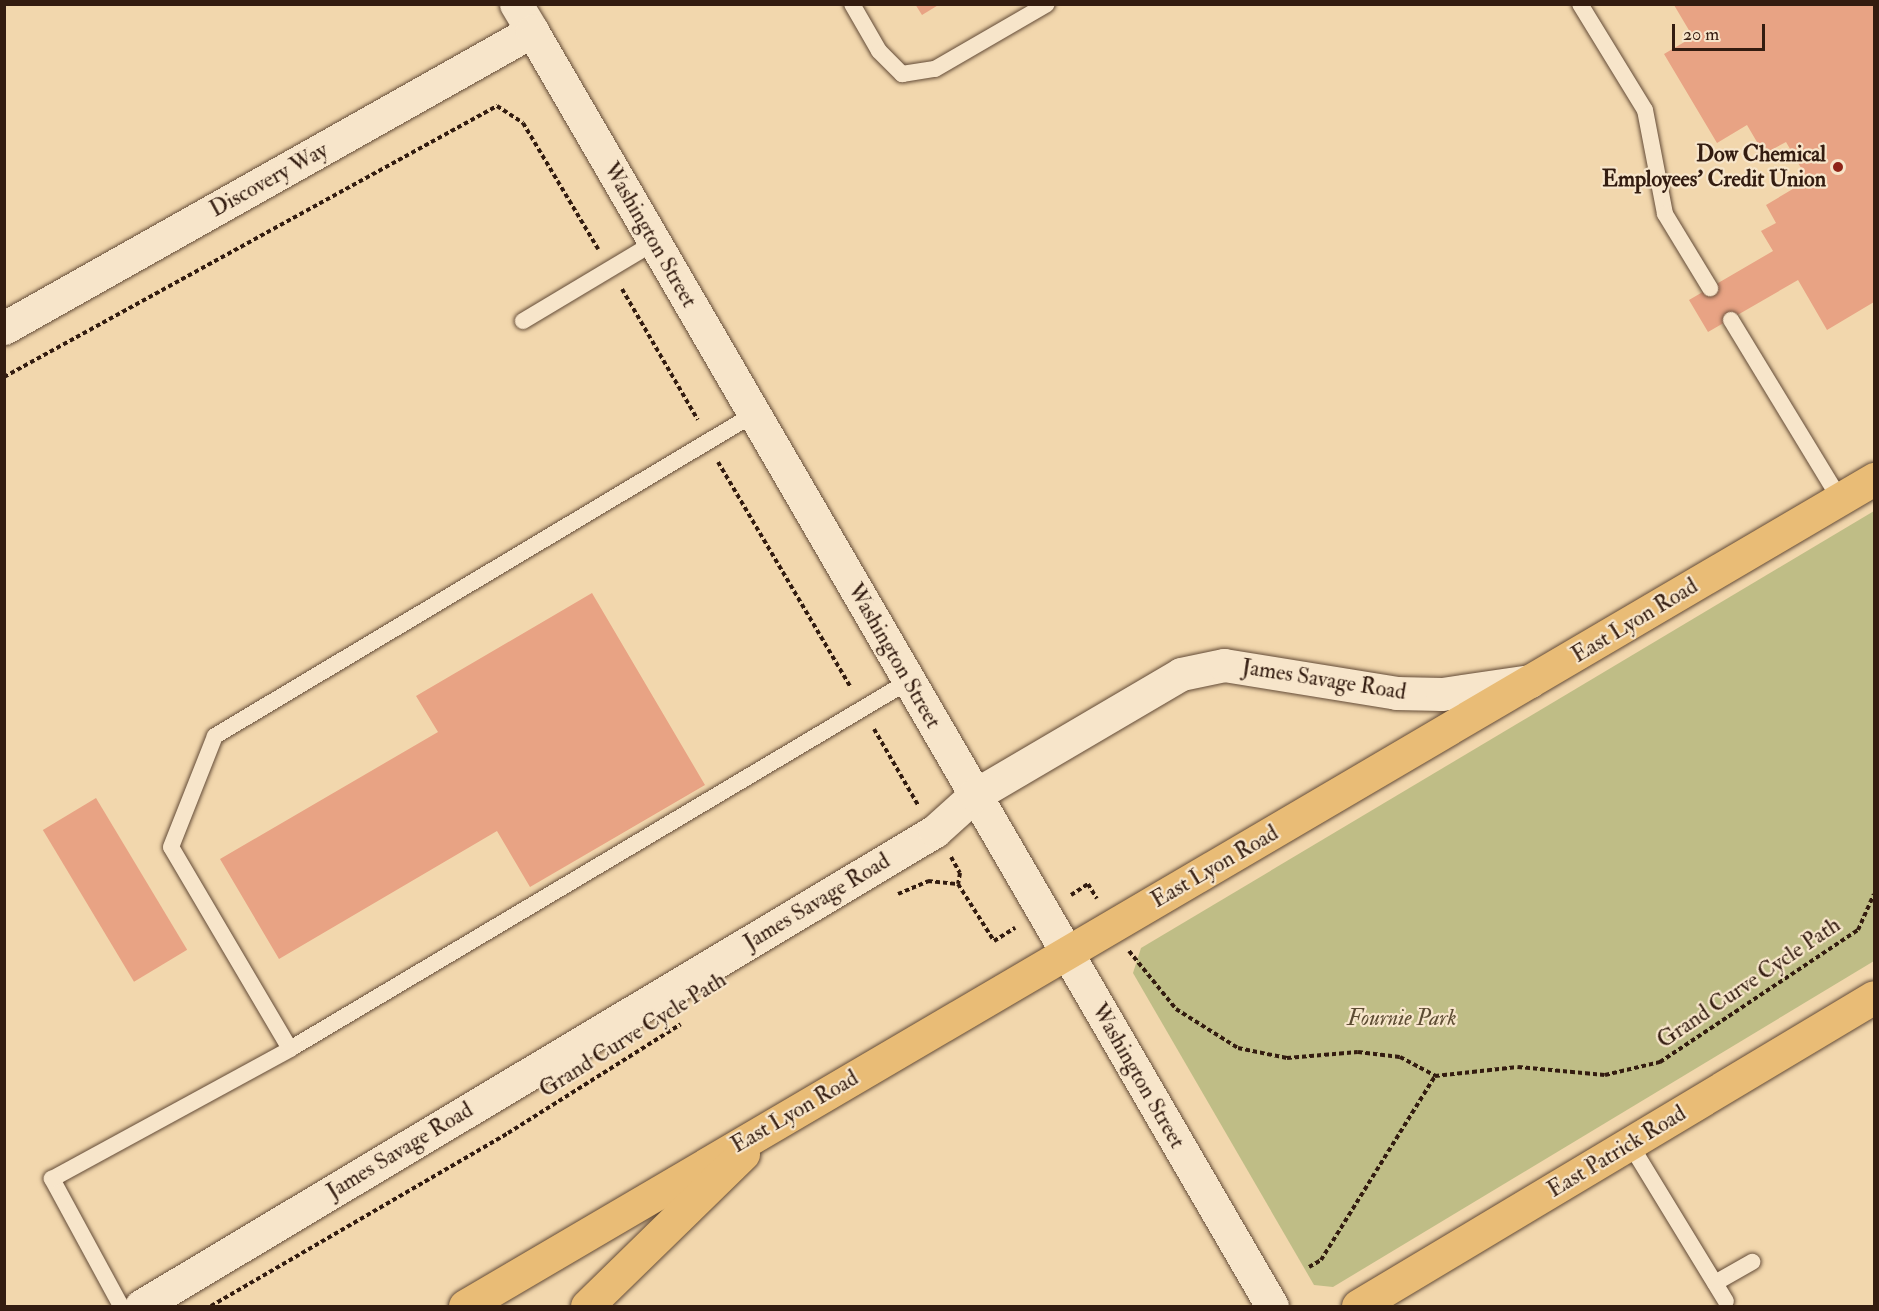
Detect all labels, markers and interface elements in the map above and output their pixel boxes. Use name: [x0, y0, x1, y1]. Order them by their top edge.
scale bar: [1675, 12, 1768, 50]
text: 20 m: [1683, 23, 1719, 46]
street label: Discovery Way: [206, 137, 332, 223]
place label: Dow Chemical Employees’ Credit Union: [1602, 141, 1826, 192]
street label: Washington Street: [598, 158, 702, 312]
marker: Dow Chemical Employees’ Credit Union: [1831, 160, 1845, 174]
street label: East Lyon Road: [1567, 573, 1703, 669]
street label: Washington Street: [842, 579, 946, 733]
street label: James Savage Road: [1240, 654, 1408, 706]
street label: East Lyon Road: [1147, 820, 1283, 914]
street label: James Savage Road: [739, 848, 895, 956]
street label: Grand Curve Cycle Path: [1652, 912, 1846, 1054]
street label: Grand Curve Cycle Path: [535, 967, 731, 1103]
street label: Washington Street: [1086, 999, 1190, 1153]
park label: Fournie Park: [1347, 1006, 1457, 1032]
street label: East Lyon Road: [727, 1065, 863, 1159]
street label: James Savage Road: [322, 1097, 478, 1205]
street label: East Patrick Road: [1543, 1100, 1691, 1204]

